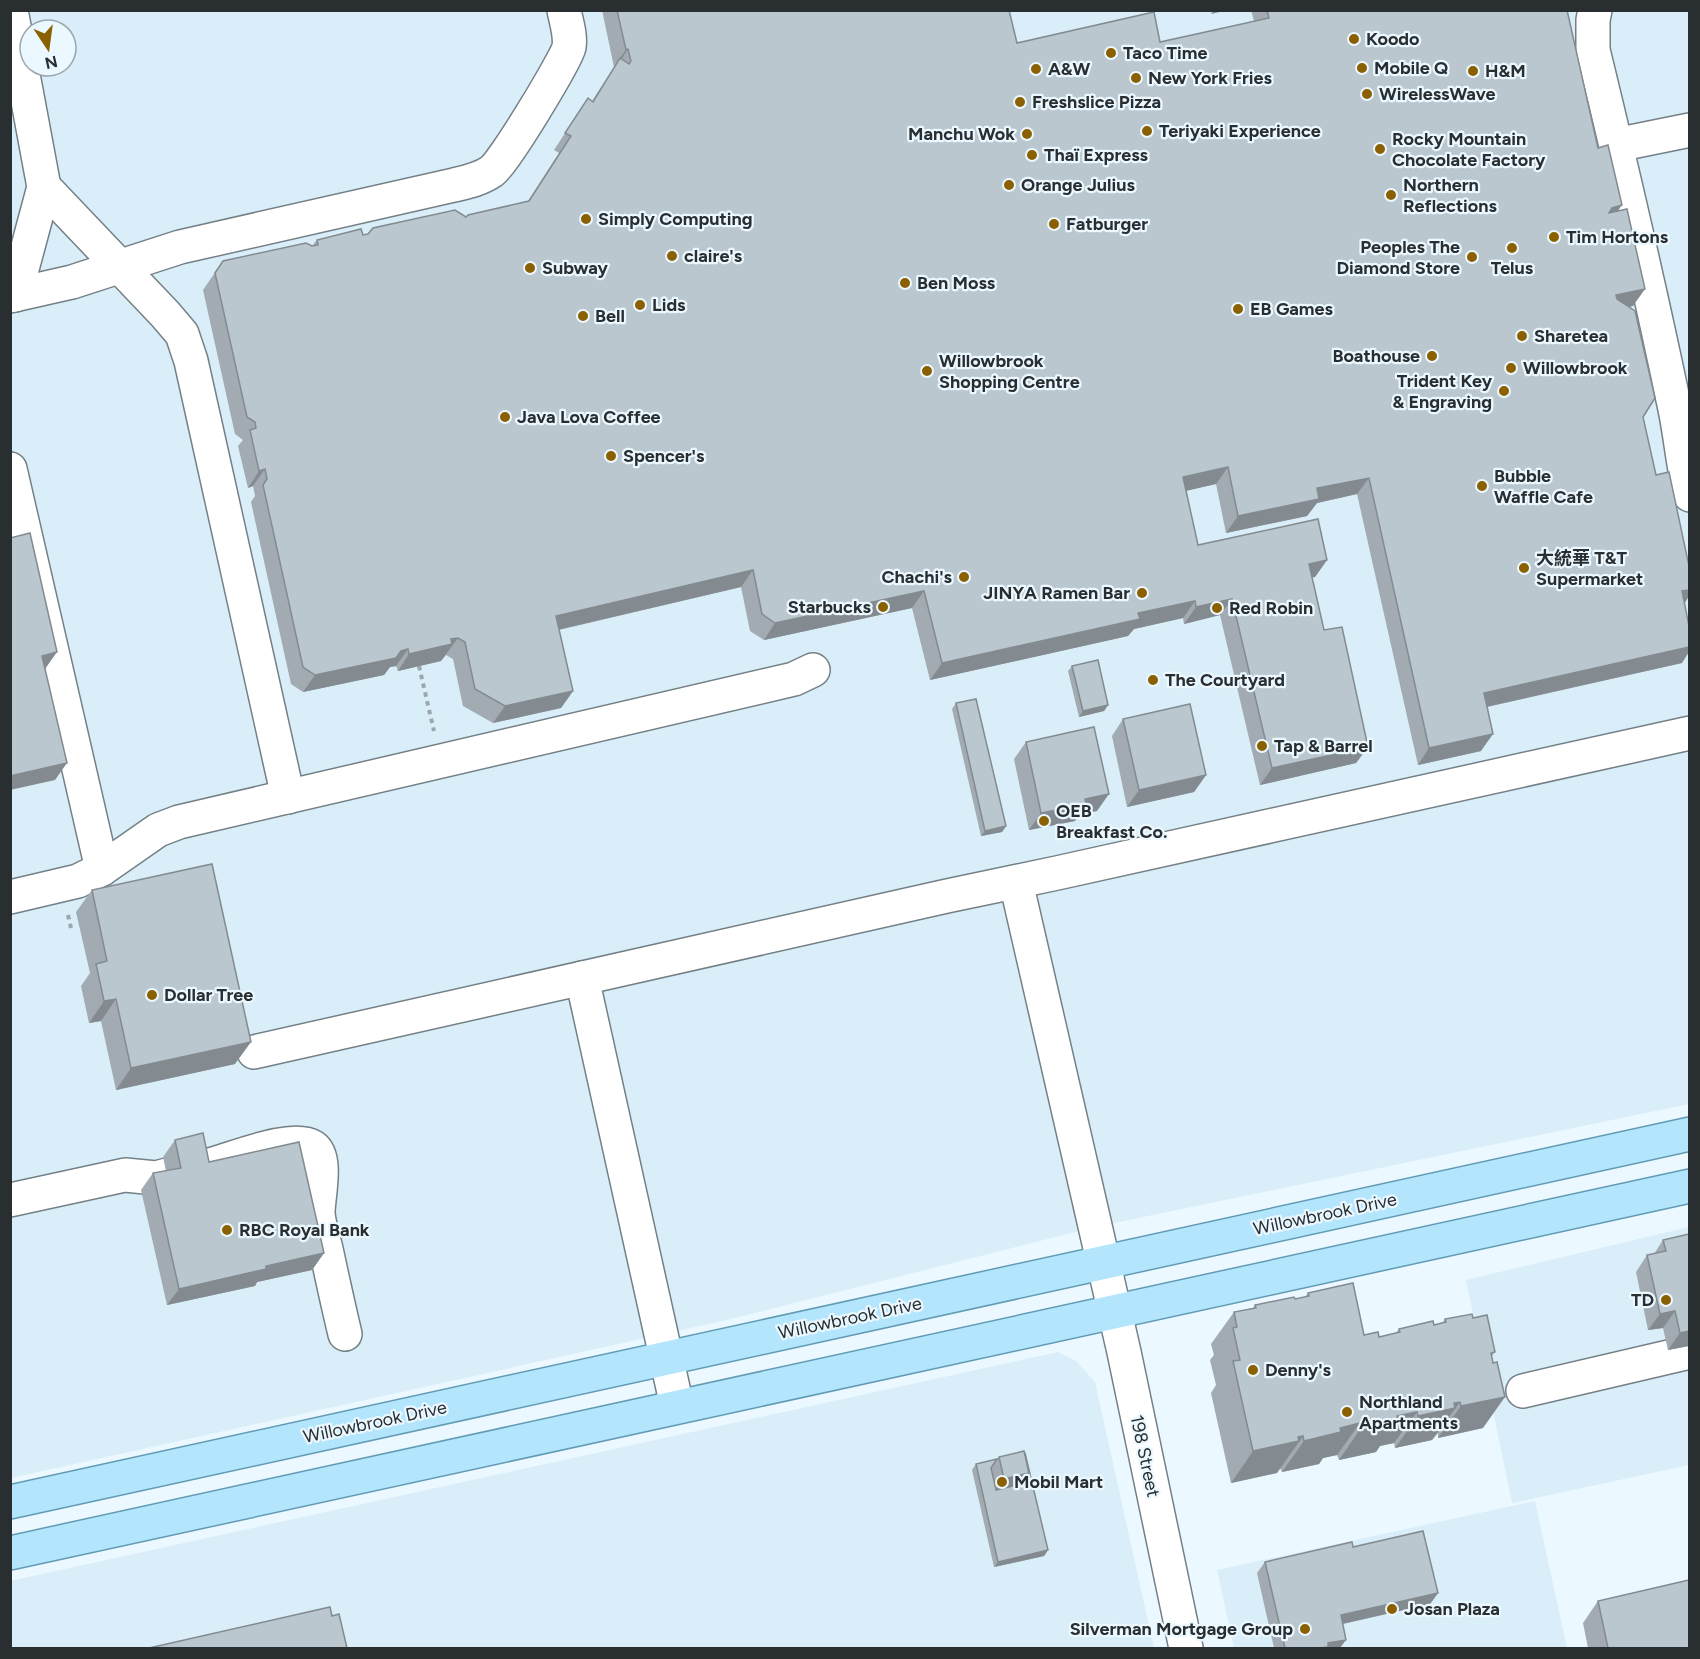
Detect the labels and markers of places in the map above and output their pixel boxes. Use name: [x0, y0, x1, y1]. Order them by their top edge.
place label: Koodo: [1366, 28, 1420, 50]
marker: Koodo: [1347, 32, 1361, 46]
place label: Taco Time: [1123, 42, 1207, 64]
marker: Taco Time: [1104, 46, 1118, 60]
place label: Mobile Q: [1374, 57, 1448, 79]
place label: A&W: [1048, 58, 1090, 80]
place label: H&M: [1485, 60, 1526, 82]
marker: Mobile Q: [1355, 61, 1369, 75]
marker: A&W: [1029, 62, 1043, 76]
marker: H&M: [1466, 64, 1480, 78]
place label: New York Fries: [1148, 67, 1272, 89]
marker: New York Fries: [1129, 71, 1143, 85]
place label: WirelessWave: [1379, 83, 1495, 105]
marker: WirelessWave: [1360, 87, 1374, 101]
place label: Freshslice Pizza: [1032, 91, 1161, 113]
marker: Freshslice Pizza: [1013, 95, 1027, 109]
place label: Teriyaki Experience: [1159, 120, 1321, 142]
place label: Manchu Wok: [908, 123, 1015, 145]
marker: Teriyaki Experience: [1140, 124, 1154, 138]
marker: Manchu Wok: [1020, 127, 1034, 141]
place label: Rocky Mountain Chocolate Factory: [1392, 128, 1546, 171]
marker: Rocky Mountain Chocolate Factory: [1373, 142, 1387, 156]
place label: Thaï Express: [1044, 144, 1149, 166]
marker: Thaï Express: [1025, 148, 1039, 162]
place label: Orange Julius: [1021, 174, 1135, 196]
place label: Northern Reflections: [1403, 174, 1498, 217]
marker: Orange Julius: [1002, 178, 1016, 192]
marker: Northern Reflections: [1384, 188, 1398, 202]
place label: Simply Computing: [598, 208, 752, 230]
marker: Simply Computing: [579, 212, 593, 226]
place label: Fatburger: [1066, 213, 1148, 235]
marker: Fatburger: [1047, 217, 1061, 231]
place label: Tim Hortons: [1566, 226, 1669, 248]
marker: Tim Hortons: [1547, 230, 1561, 244]
place label: Peoples The Diamond Store: [1336, 236, 1460, 279]
marker: Telus: [1505, 241, 1519, 255]
place label: claire's: [684, 245, 743, 267]
marker: claire's: [665, 249, 679, 263]
marker: Peoples The Diamond Store: [1465, 250, 1479, 264]
place label: Subway: [542, 257, 609, 279]
place label: Telus: [1491, 257, 1534, 279]
marker: Subway: [523, 261, 537, 275]
place label: Ben Moss: [917, 272, 996, 294]
marker: Ben Moss: [898, 276, 912, 290]
place label: Lids: [652, 294, 686, 316]
marker: Lids: [633, 298, 647, 312]
place label: EB Games: [1250, 298, 1334, 320]
marker: EB Games: [1231, 302, 1245, 316]
place label: Bell: [595, 305, 625, 327]
marker: Bell: [576, 309, 590, 323]
place label: Sharetea: [1534, 325, 1608, 347]
marker: Sharetea: [1515, 329, 1529, 343]
place label: Boathouse: [1332, 345, 1420, 367]
marker: Boathouse: [1425, 349, 1439, 363]
place label: Willowbrook Shopping Centre: [939, 350, 1080, 393]
place label: Willowbrook: [1523, 357, 1628, 379]
marker: Willowbrook: [1504, 361, 1518, 375]
marker: Willowbrook Shopping Centre: [920, 364, 934, 378]
place label: Trident Key & Engraving: [1392, 370, 1493, 413]
marker: Trident Key & Engraving: [1497, 384, 1511, 398]
place label: Java Lova Coffee: [517, 406, 661, 428]
marker: Java Lova Coffee: [498, 410, 512, 424]
place label: Spencer's: [623, 445, 705, 467]
marker: Spencer's: [604, 449, 618, 463]
place label: Bubble Waffle Cafe: [1494, 465, 1593, 508]
marker: Bubble Waffle Cafe: [1475, 479, 1489, 493]
place label: 大統華 T&T Supermarket: [1536, 547, 1643, 590]
marker: 大統華 T&T Supermarket: [1517, 561, 1531, 575]
place label: Chachi's: [881, 566, 953, 588]
marker: Chachi's: [957, 570, 971, 584]
place label: JINYA Ramen Bar: [983, 582, 1130, 604]
marker: JINYA Ramen Bar: [1135, 586, 1149, 600]
place label: Starbucks: [788, 596, 872, 618]
place label: Red Robin: [1229, 597, 1313, 619]
marker: Starbucks: [876, 600, 890, 614]
marker: Red Robin: [1210, 601, 1224, 615]
place label: The Courtyard: [1165, 669, 1285, 691]
marker: The Courtyard: [1146, 673, 1160, 687]
place label: Tap & Barrel: [1274, 735, 1373, 757]
marker: Tap & Barrel: [1255, 739, 1269, 753]
place label: OEB Breakfast Co.: [1056, 800, 1167, 843]
marker: OEB Breakfast Co.: [1037, 814, 1051, 828]
place label: Dollar Tree: [164, 984, 253, 1006]
marker: Dollar Tree: [145, 988, 159, 1002]
place label: RBC Royal Bank: [239, 1219, 370, 1241]
marker: RBC Royal Bank: [220, 1223, 234, 1237]
place label: TD: [1631, 1289, 1654, 1311]
marker: TD: [1659, 1293, 1673, 1307]
place label: Denny's: [1265, 1359, 1332, 1381]
marker: Denny's: [1246, 1363, 1260, 1377]
place label: Northland Apartments: [1359, 1391, 1458, 1434]
marker: Northland Apartments: [1340, 1405, 1354, 1419]
place label: Mobil Mart: [1014, 1471, 1103, 1493]
marker: Mobil Mart: [995, 1475, 1009, 1489]
place label: Josan Plaza: [1404, 1598, 1500, 1620]
marker: Josan Plaza: [1385, 1602, 1399, 1616]
place label: Silverman Mortgage Group: [1070, 1618, 1293, 1640]
marker: Silverman Mortgage Group: [1298, 1622, 1312, 1636]

